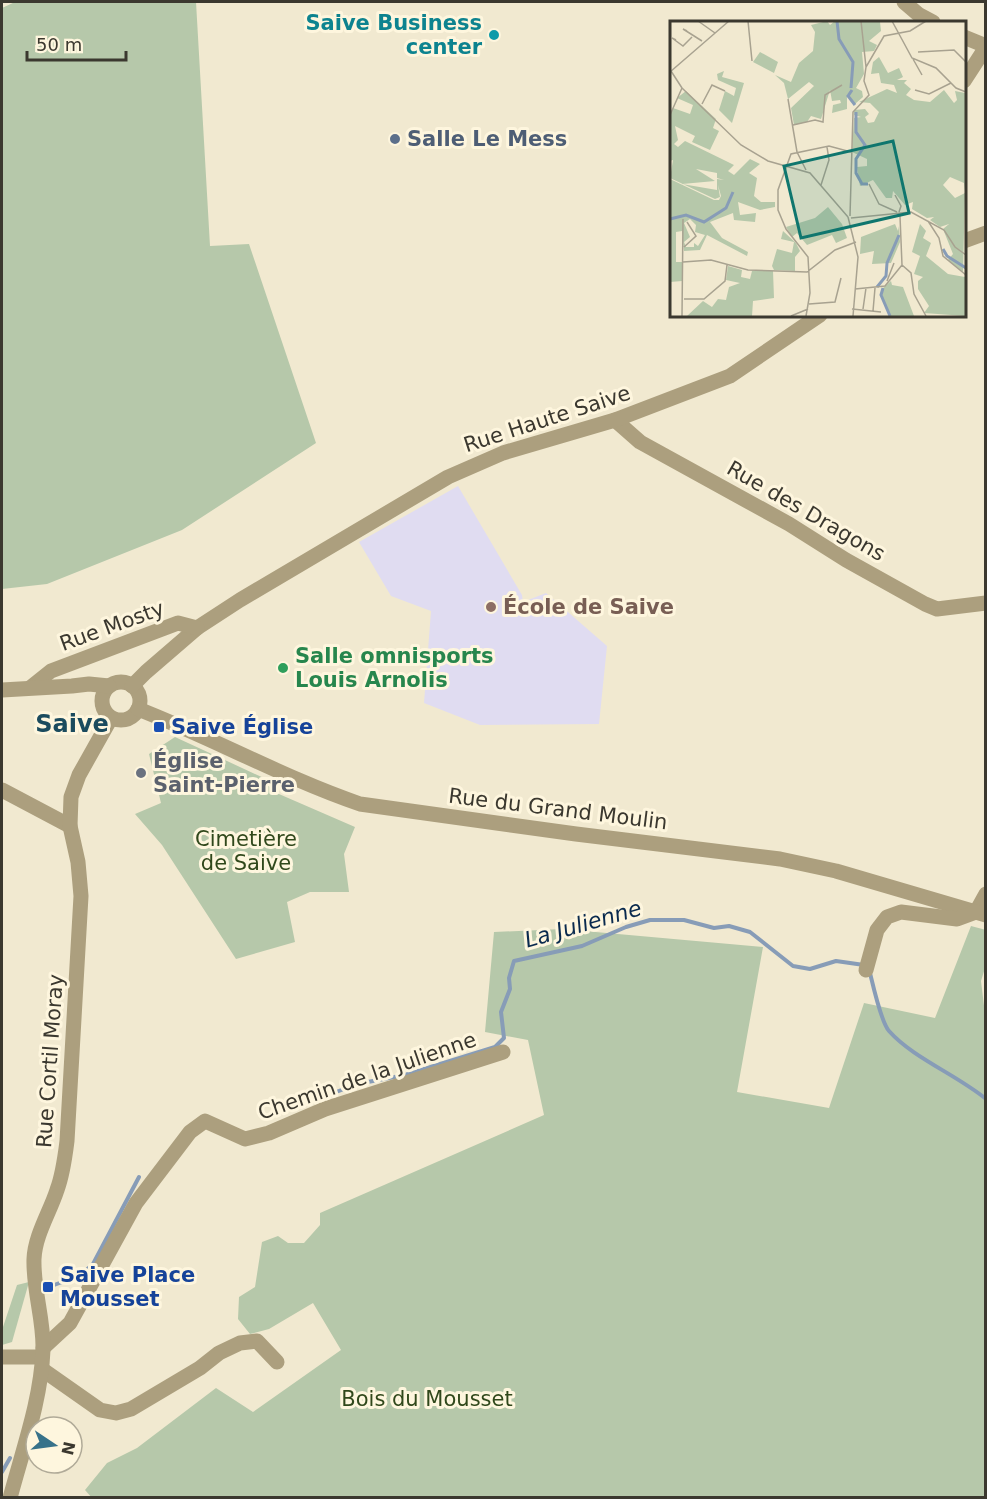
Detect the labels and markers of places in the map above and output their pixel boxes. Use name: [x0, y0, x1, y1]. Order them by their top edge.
place label: Saive Business center: [305, 11, 483, 59]
marker: Saive Business center: [487, 28, 501, 42]
place label: Salle Le Mess: [407, 127, 567, 151]
marker: Salle Le Mess: [388, 132, 402, 146]
place label: École de Saive: [503, 594, 674, 619]
marker: École de Saive: [484, 600, 498, 614]
place label: Salle omnisports Louis Arnolis: [295, 644, 494, 692]
marker: Salle omnisports Louis Arnolis: [276, 661, 290, 675]
place label: Saive Église: [171, 714, 313, 739]
marker: Saive Église: [152, 720, 166, 734]
place label: Église Saint-Pierre: [153, 748, 295, 797]
marker: Église Saint-Pierre: [134, 766, 148, 780]
place label: Saive Place Mousset: [60, 1263, 195, 1311]
marker: Saive Place Mousset: [41, 1280, 55, 1294]

